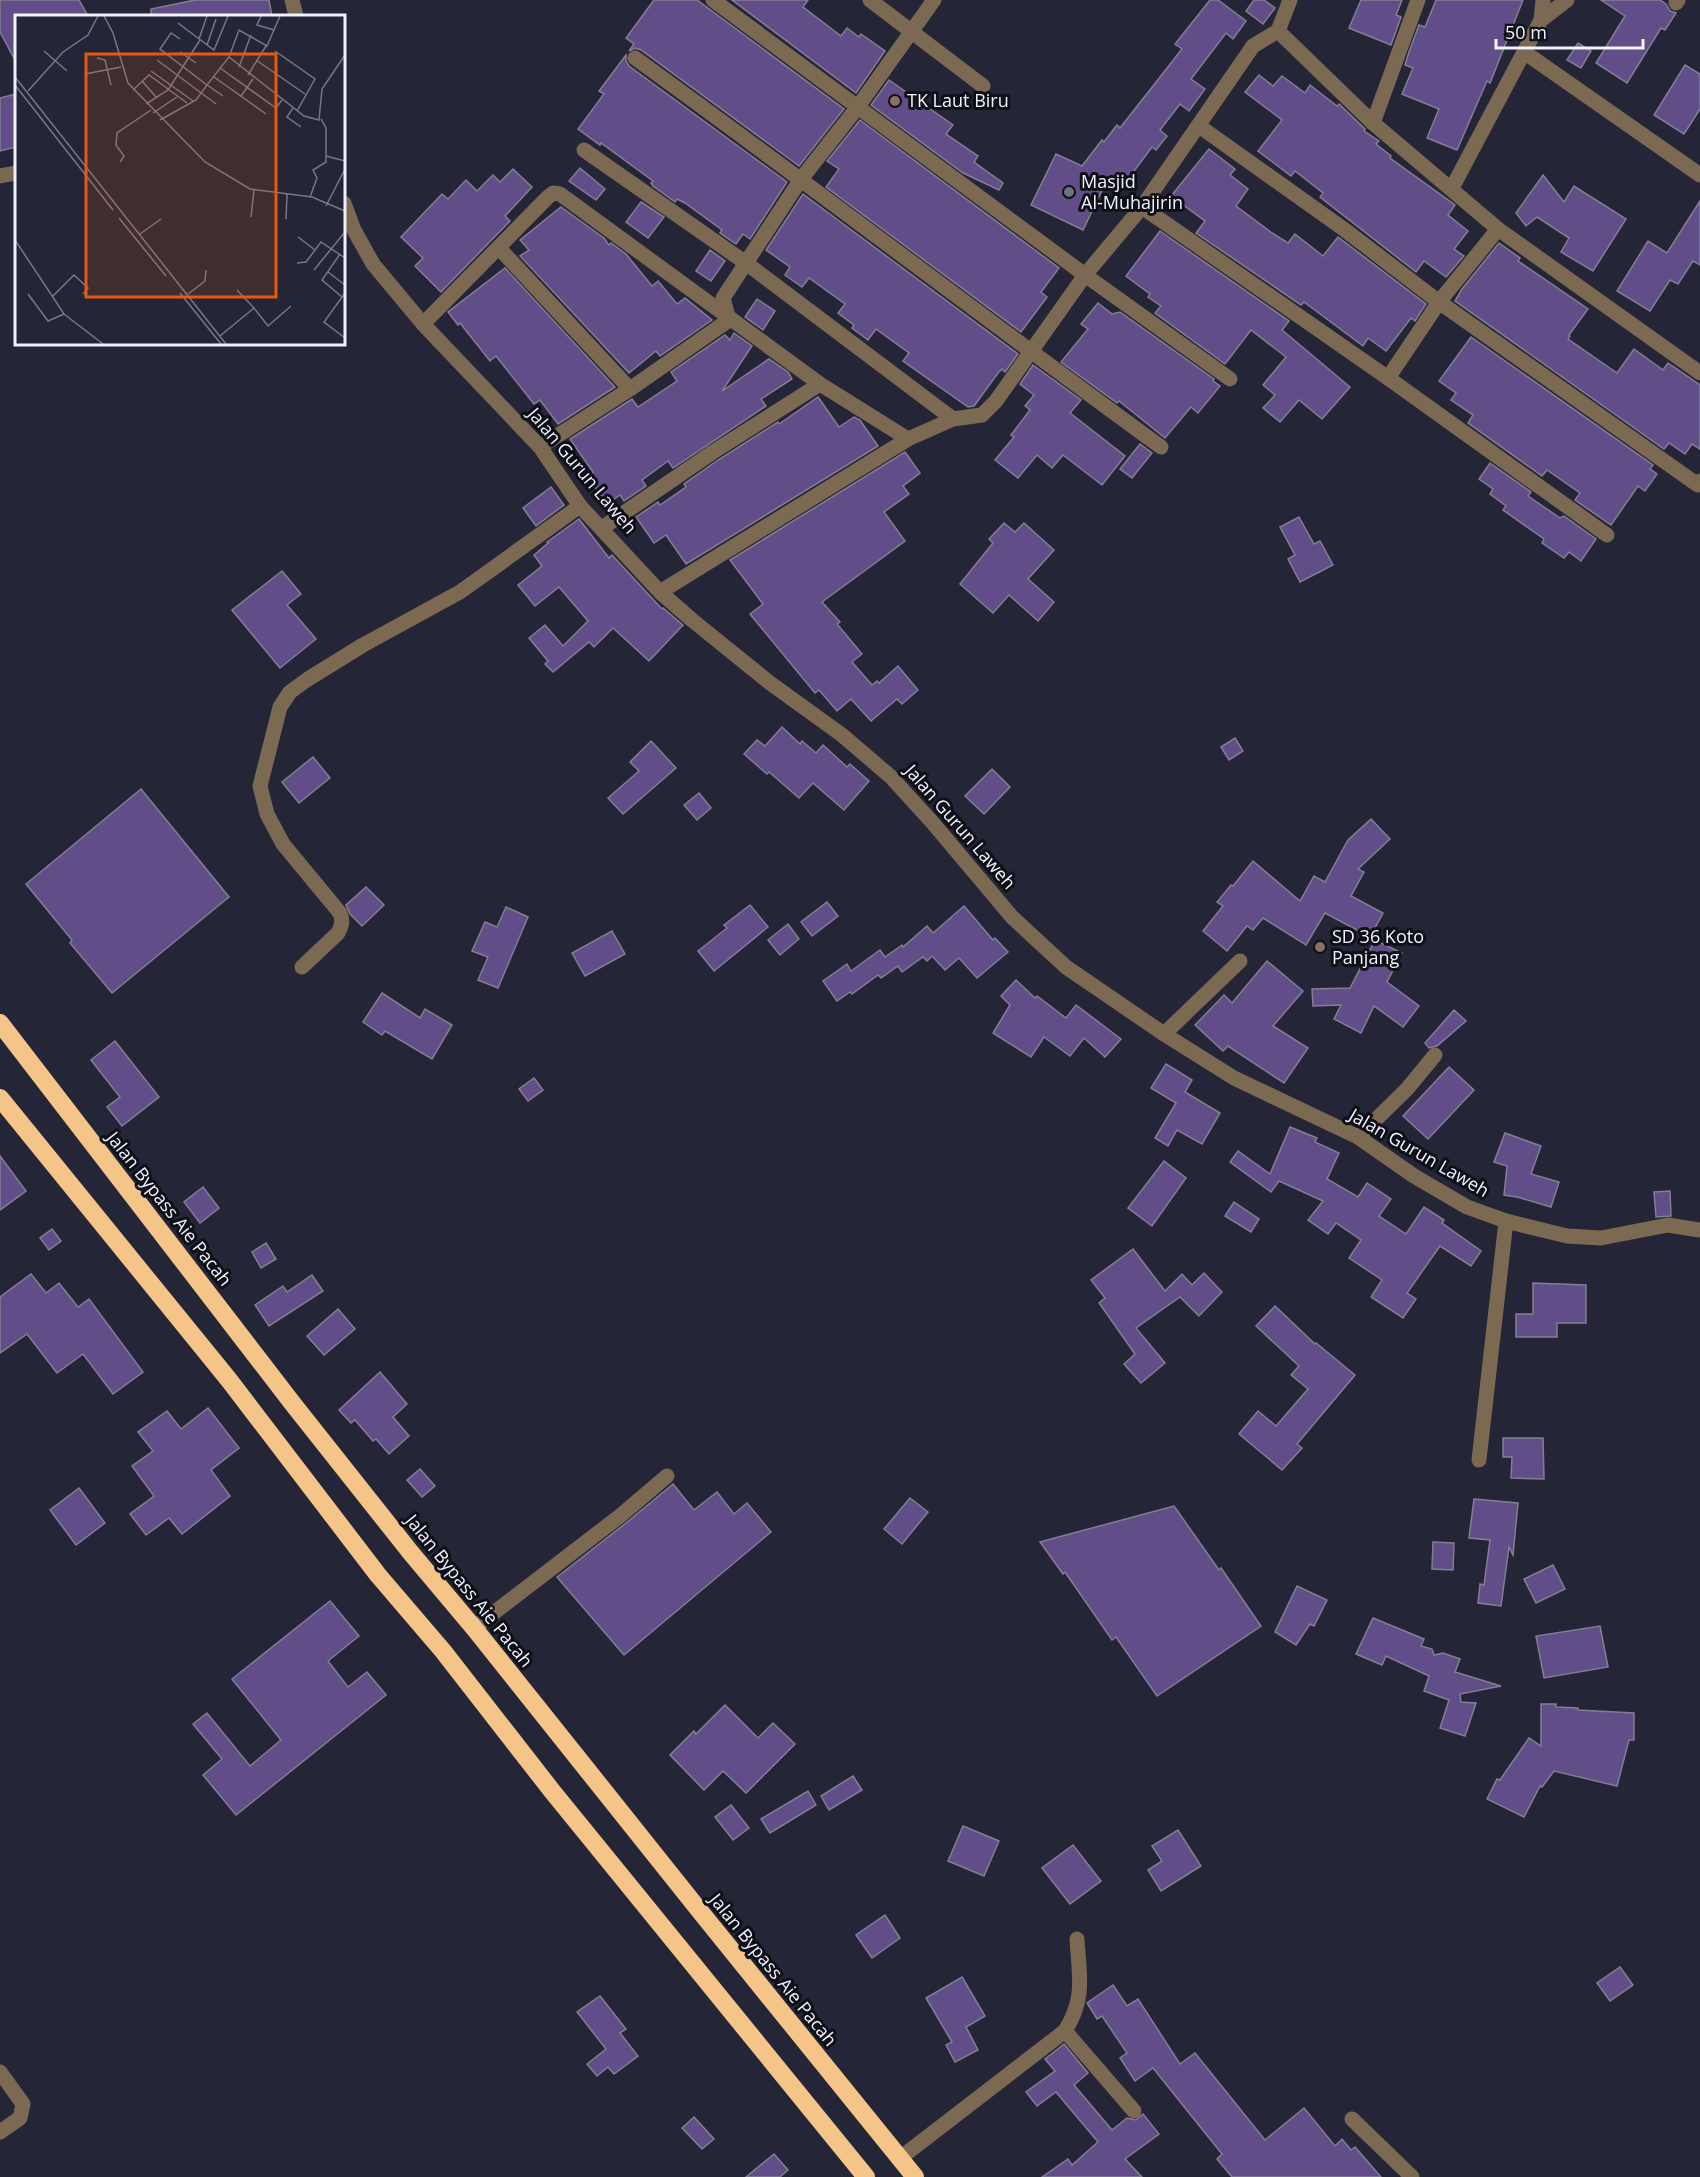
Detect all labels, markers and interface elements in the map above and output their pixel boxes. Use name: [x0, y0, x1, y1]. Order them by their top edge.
scale bar: [1496, 12, 1643, 50]
inset map: [15, 15, 345, 345]
text: 50 m: [1505, 20, 1547, 44]
place label: TK Laut Biru: [907, 88, 1009, 112]
marker: TK Laut Biru: [888, 94, 902, 108]
place label: Masjid Al-Muhajirin: [1081, 169, 1183, 214]
marker: Masjid Al-Muhajirin: [1062, 185, 1076, 199]
street label: Jalan Gurun Laweh: [522, 401, 643, 539]
street label: Jalan Gurun Laweh: [899, 757, 1022, 894]
place label: SD 36 Koto Panjang: [1332, 924, 1424, 969]
marker: SD 36 Koto Panjang: [1313, 940, 1327, 954]
street label: Jalan Gurun Laweh: [1343, 1101, 1494, 1202]
street label: Jalan Bypass Aie Pacah: [101, 1125, 238, 1291]
street label: Jalan Bypass Aie Pacah: [399, 1508, 539, 1672]
street label: Jalan Bypass Aie Pacah: [703, 1887, 843, 2051]

